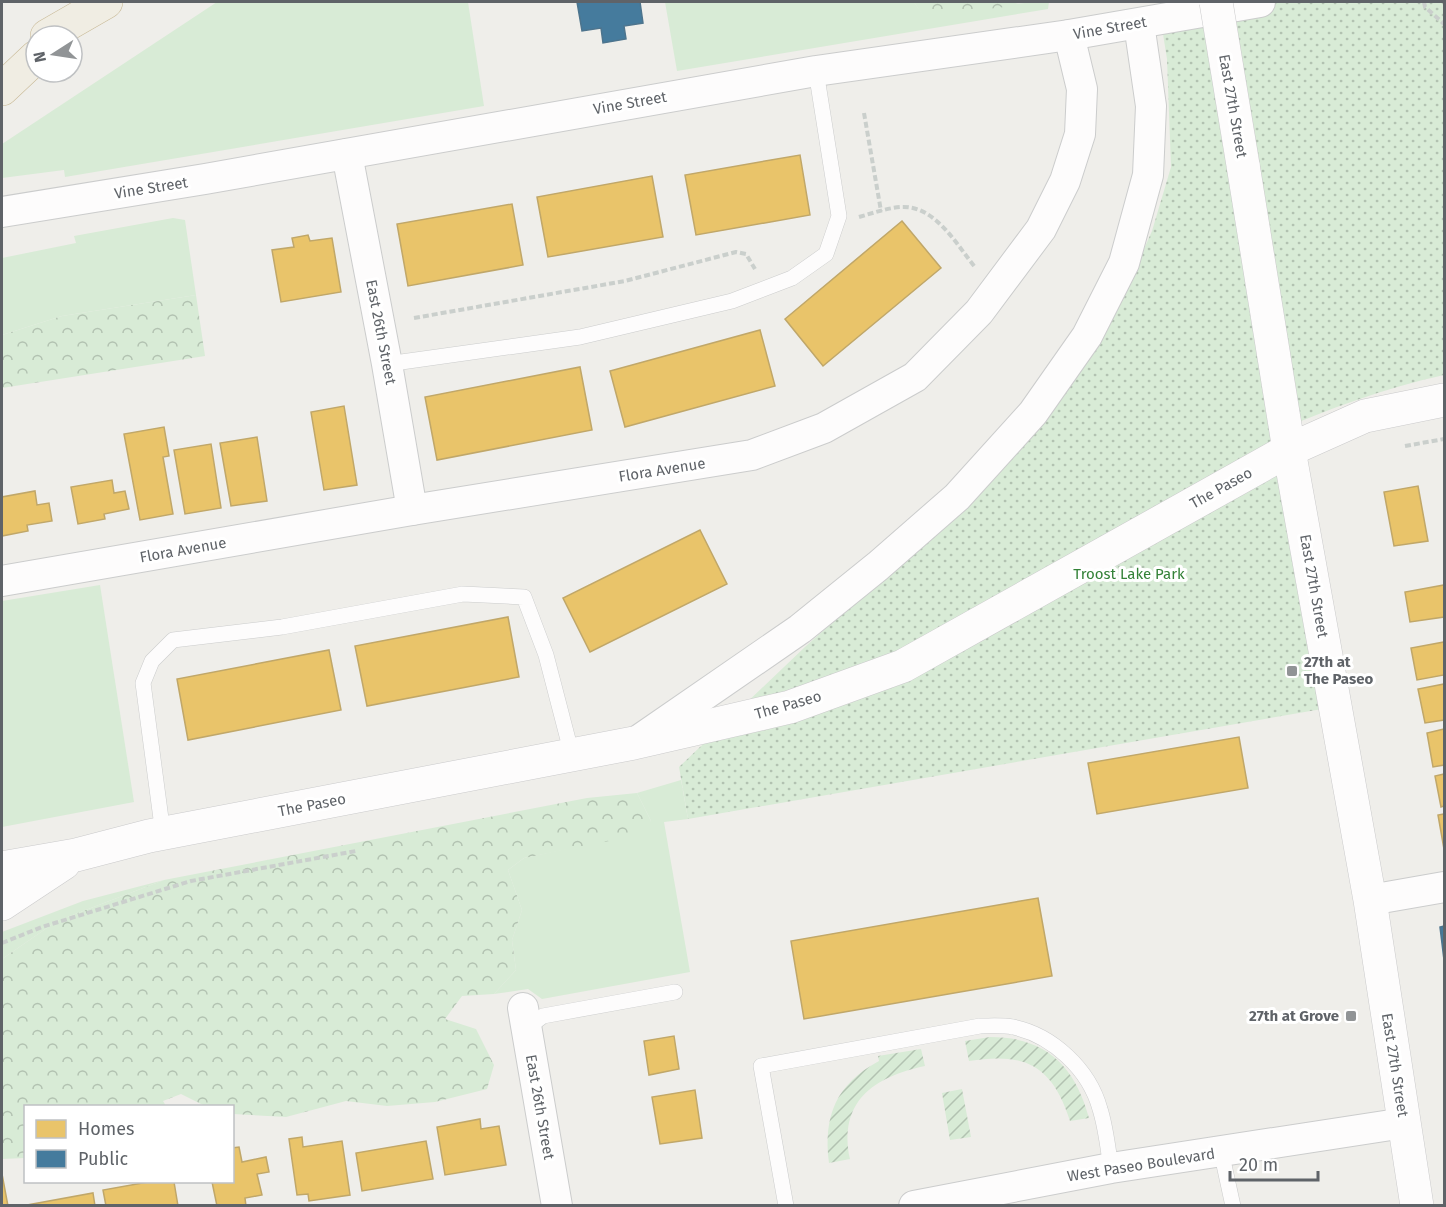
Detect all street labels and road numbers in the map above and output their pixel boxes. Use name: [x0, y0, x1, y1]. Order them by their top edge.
street label: Vine Street: [1072, 13, 1149, 43]
street label: East 27th Street: [1215, 53, 1251, 160]
street label: Vine Street: [592, 88, 669, 118]
street label: Vine Street: [113, 173, 190, 203]
street label: East 26th Street: [362, 278, 400, 387]
street label: Flora Avenue: [617, 454, 707, 486]
street label: The Paseo: [1187, 464, 1255, 512]
street label: East 27th Street: [1296, 533, 1332, 640]
street label: Flora Avenue: [138, 534, 228, 566]
street label: The Paseo: [753, 687, 823, 723]
street label: The Paseo: [277, 790, 347, 820]
street label: East 27th Street: [1378, 1012, 1412, 1119]
street label: East 26th Street: [522, 1053, 558, 1162]
street label: West Paseo Boulevard: [1066, 1144, 1216, 1186]

